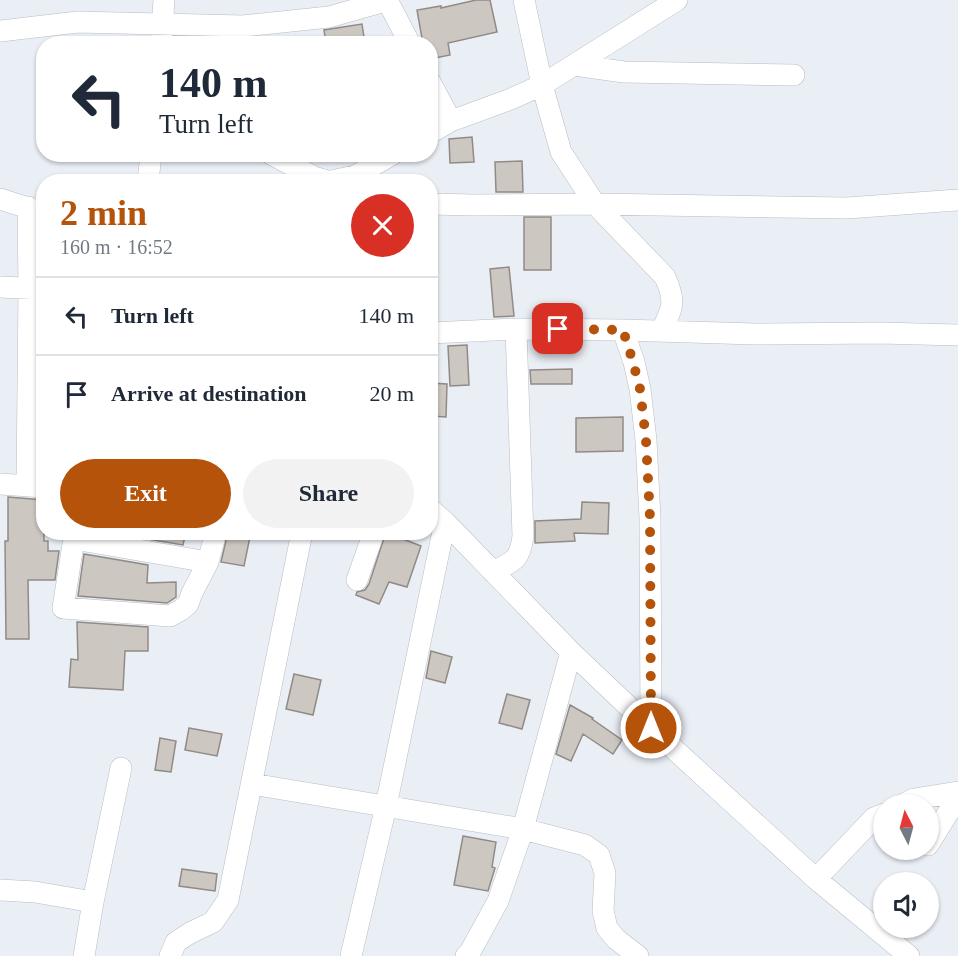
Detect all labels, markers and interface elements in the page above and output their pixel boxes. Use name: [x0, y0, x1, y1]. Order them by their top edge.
icon: left: [60, 60, 138, 138]
text: 140 m: [159, 60, 268, 106]
text: Turn left: [159, 109, 253, 139]
text: 2 min: [60, 193, 147, 233]
button: close: [351, 194, 414, 257]
text: 160 m · 16:52: [60, 236, 173, 258]
icon: left: [60, 300, 93, 333]
text: Turn left: [111, 303, 194, 328]
text: 140 m: [358, 303, 414, 328]
pin: [532, 303, 583, 354]
icon: arrive: [541, 312, 574, 345]
icon: arrive: [60, 378, 93, 411]
text: Arrive at destination: [111, 381, 307, 406]
text: 20 m: [369, 381, 414, 406]
button: Exit: [60, 459, 231, 528]
button: Share: [243, 459, 414, 528]
position arrow: [619, 696, 683, 760]
north arrow: [873, 794, 939, 860]
map controls: [873, 794, 939, 938]
button: sound: [873, 872, 939, 938]

